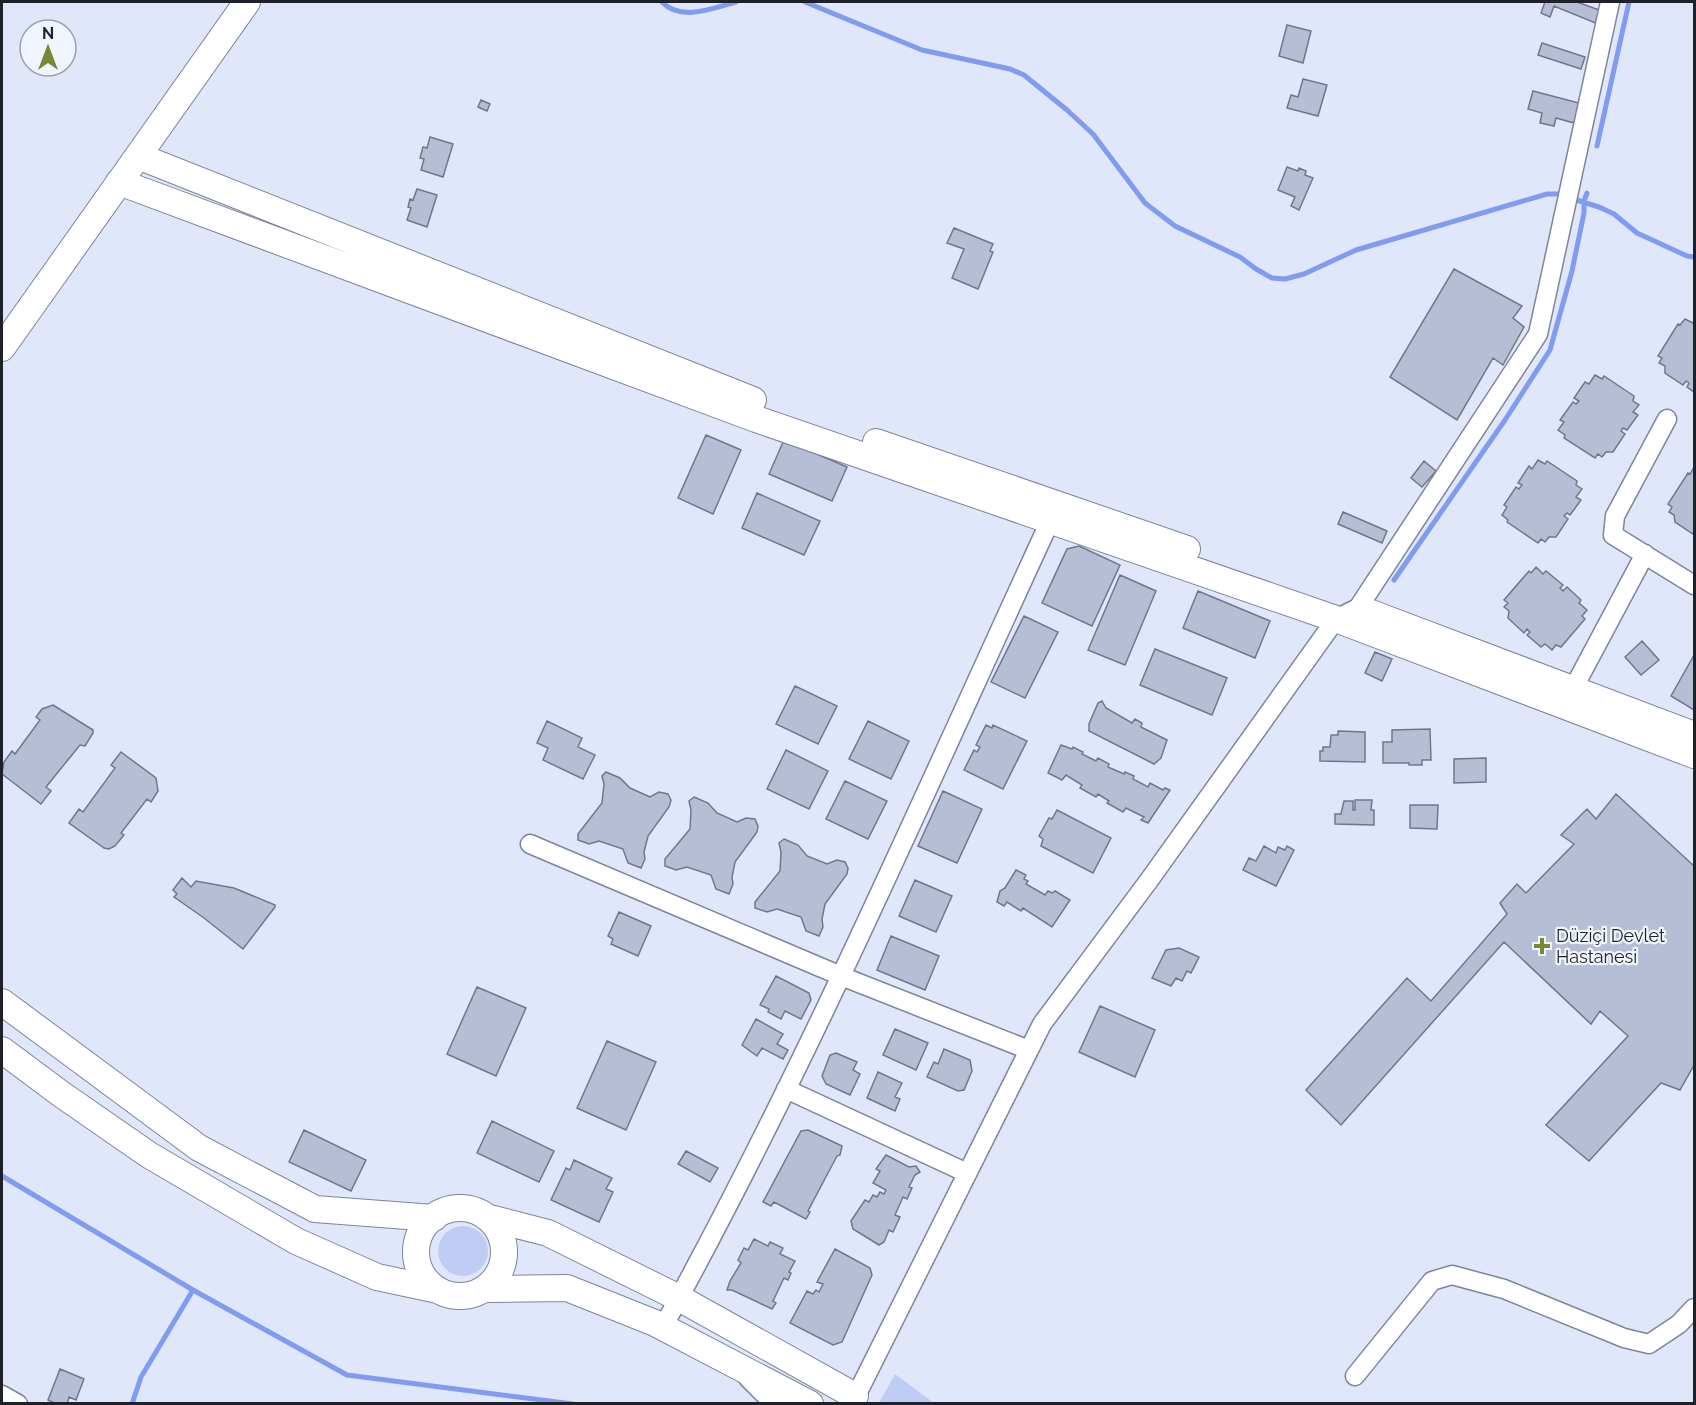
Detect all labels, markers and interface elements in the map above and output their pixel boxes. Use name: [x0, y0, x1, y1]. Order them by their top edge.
north arrow: [18, 18, 78, 78]
text: N: [42, 24, 54, 43]
place label: Düziçi Devlet Hastanesi: [1556, 925, 1665, 967]
marker: Düziçi Devlet Hastanesi: [1533, 937, 1551, 955]

